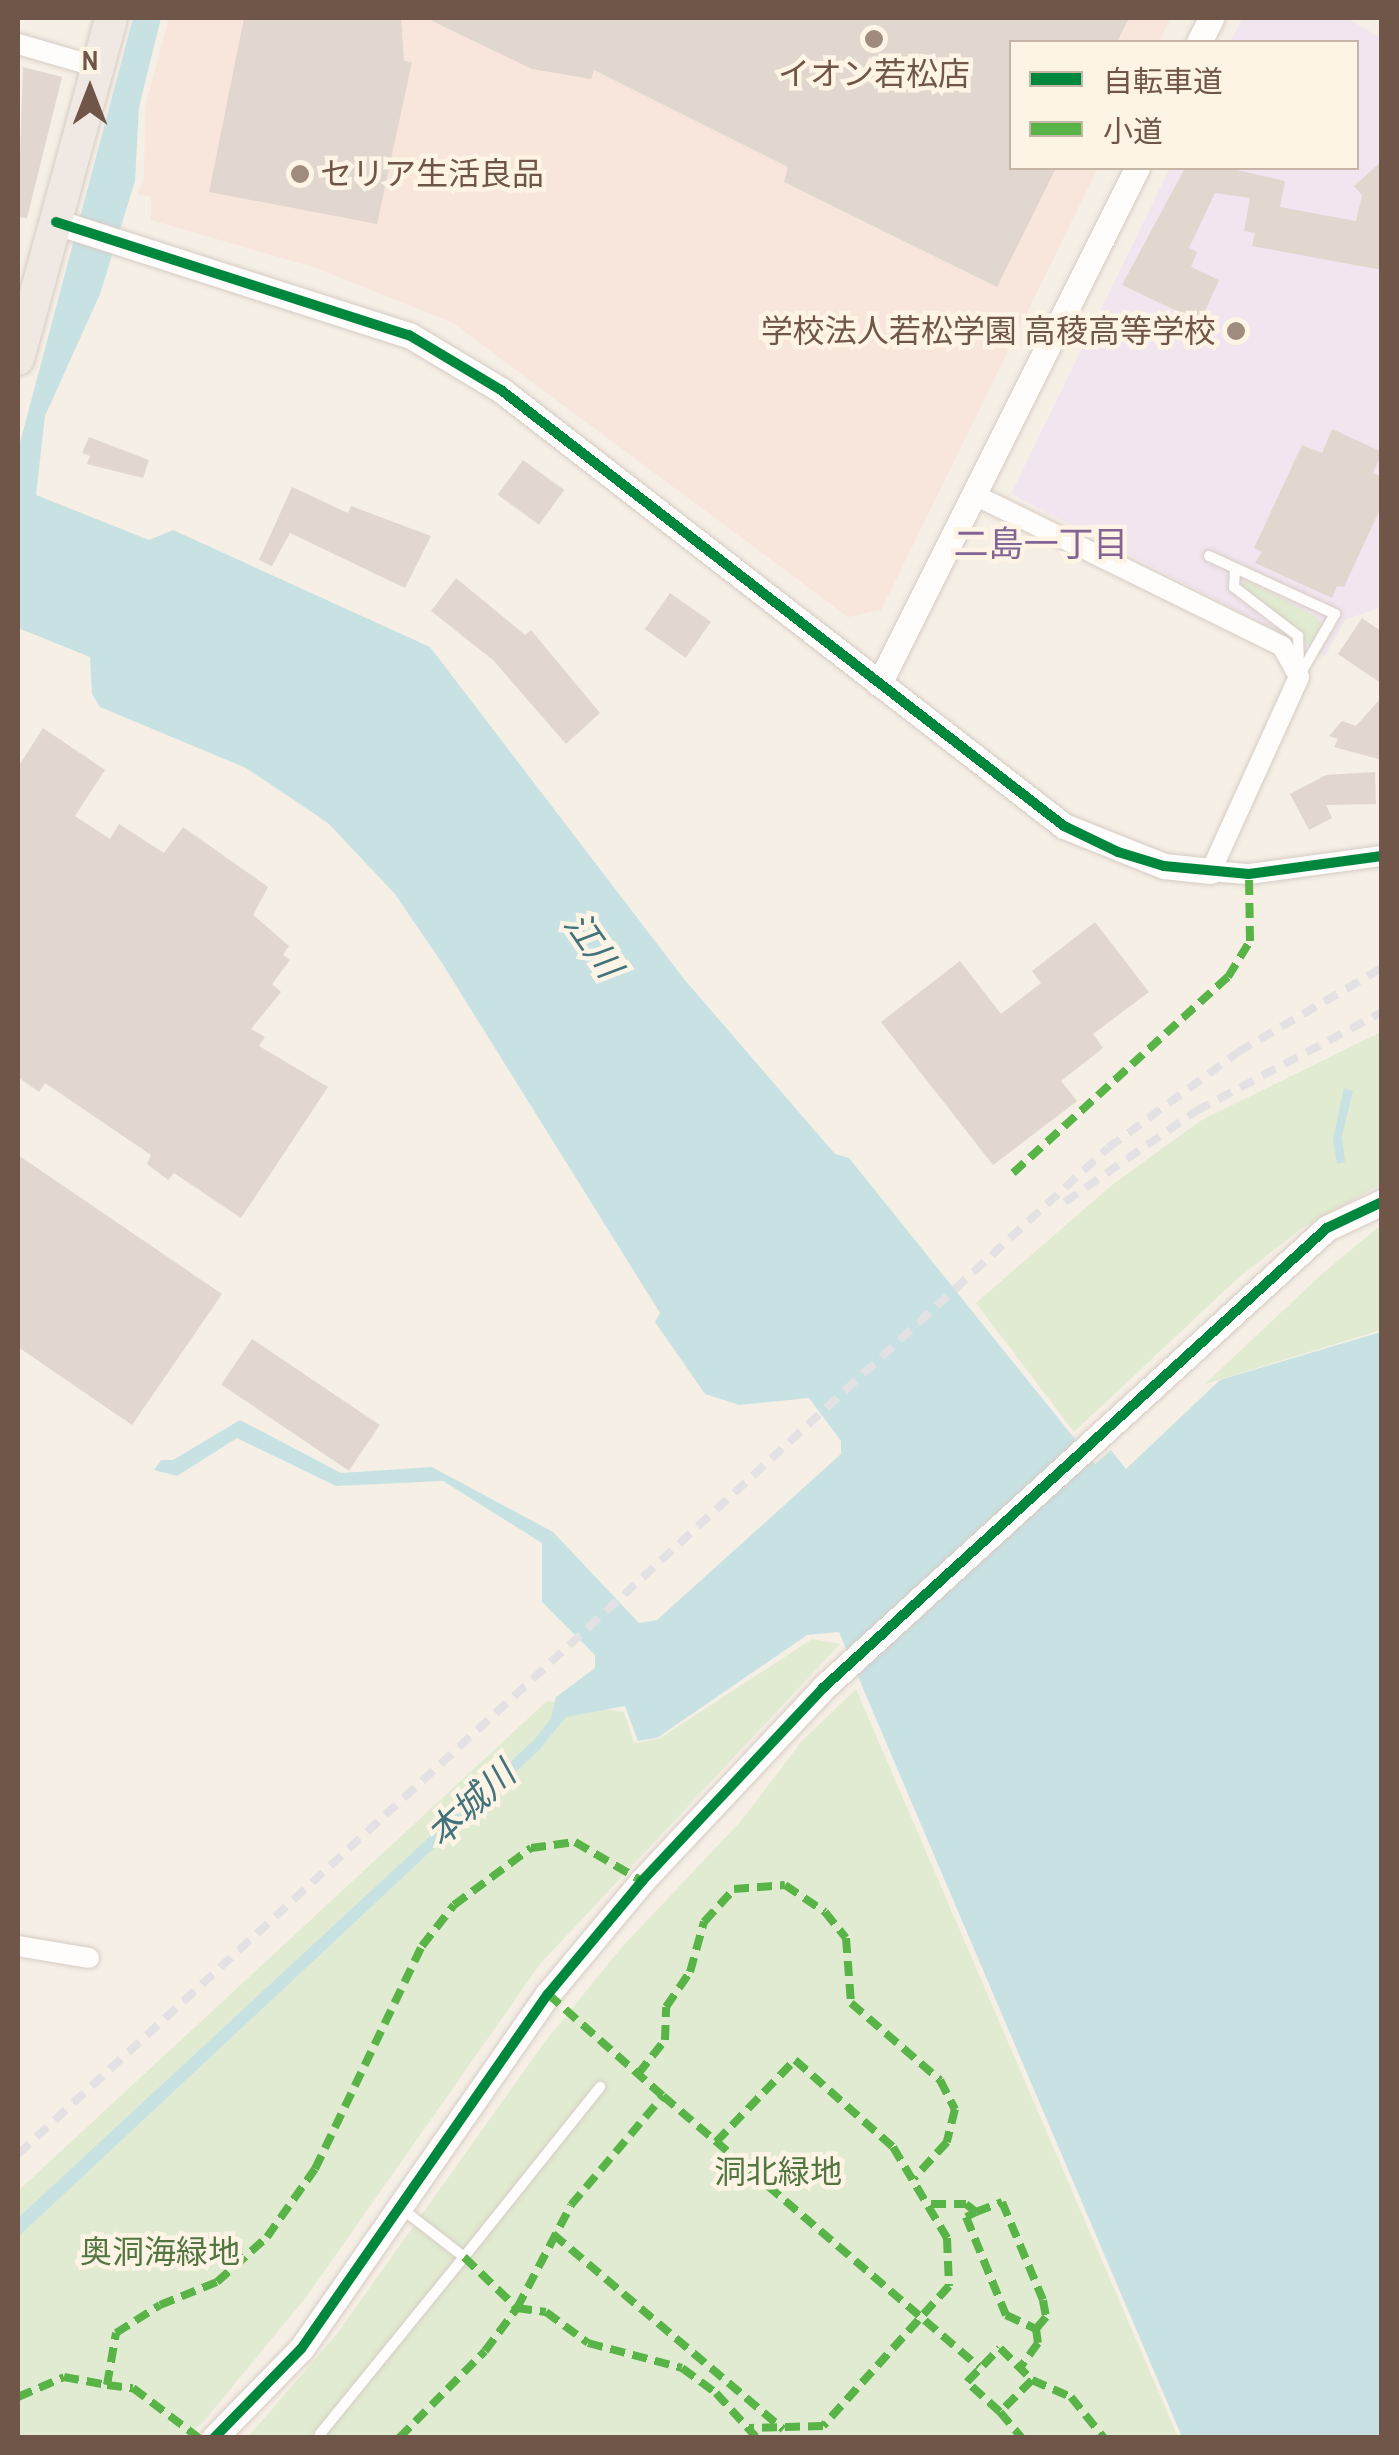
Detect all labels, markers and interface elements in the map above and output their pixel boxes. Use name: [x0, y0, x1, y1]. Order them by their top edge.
marker: イオン若松店: [863, 28, 885, 50]
north arrow: [40, 40, 140, 140]
legend: [1009, 40, 1359, 170]
text: N: [82, 41, 98, 79]
place label: イオン若松店: [778, 55, 970, 93]
text: 自転車道: [1103, 61, 1223, 101]
text: 小道: [1103, 111, 1163, 151]
place label: セリア生活良品: [320, 155, 544, 193]
marker: セリア生活良品: [289, 163, 311, 185]
place label: 学校法人若松学園 高稜高等学校: [761, 312, 1216, 350]
marker: 学校法人若松学園 高稜高等学校: [1225, 320, 1247, 342]
district label: 二島一丁目: [954, 523, 1128, 565]
water label: 江川: [556, 904, 630, 986]
water label: 本城川: [418, 1753, 524, 1855]
park label: 洞北緑地: [714, 2153, 842, 2191]
park label: 奥洞海緑地: [80, 2233, 240, 2271]

